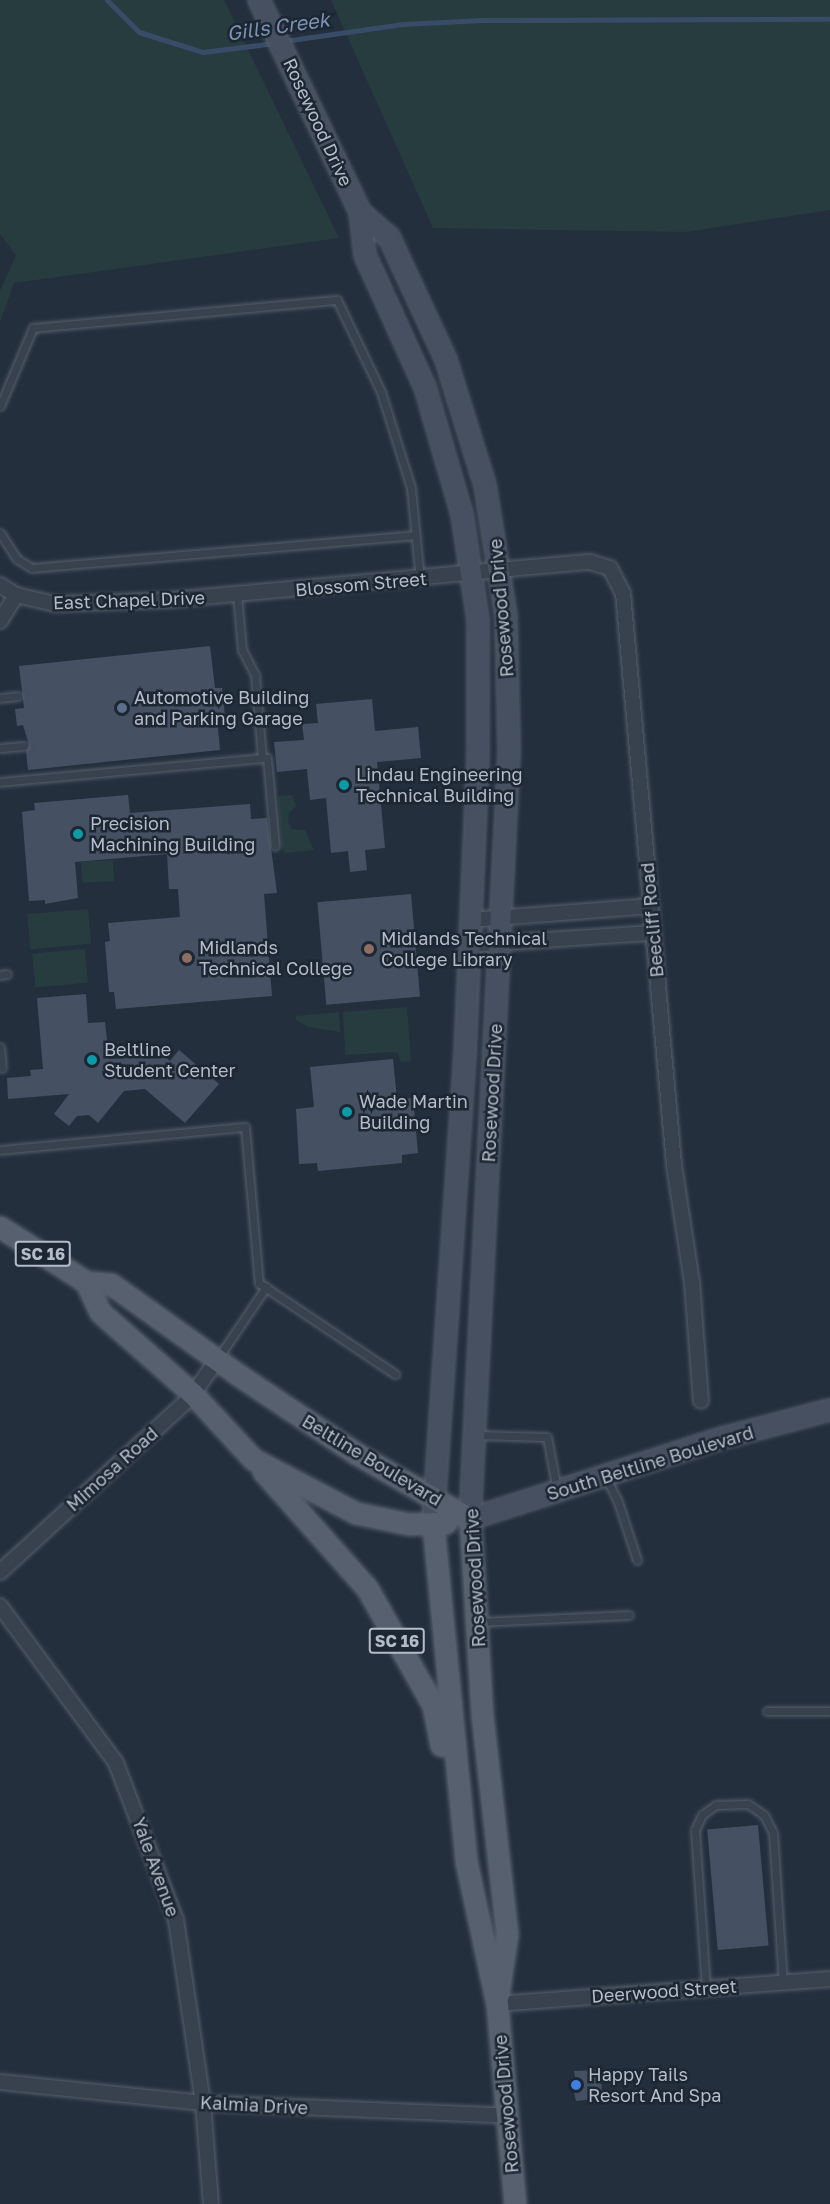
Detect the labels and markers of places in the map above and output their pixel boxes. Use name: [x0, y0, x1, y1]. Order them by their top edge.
place label: Automotive Building and Parking Garage: [134, 687, 309, 730]
marker: Automotive Building and Parking Garage: [115, 701, 129, 715]
place label: Lindau Engineering Technical Building: [356, 764, 523, 806]
marker: Lindau Engineering Technical Building: [337, 778, 351, 792]
place label: Precision Machining Building: [90, 813, 255, 856]
marker: Precision Machining Building: [71, 827, 85, 841]
place label: Midlands Technical College Library: [381, 928, 547, 970]
place label: Midlands Technical College: [199, 937, 352, 980]
marker: Midlands Technical College Library: [362, 942, 376, 956]
marker: Midlands Technical College: [180, 951, 194, 965]
place label: Beltline Student Center: [104, 1039, 236, 1082]
marker: Beltline Student Center: [85, 1053, 99, 1067]
place label: Wade Martin Building: [359, 1091, 468, 1134]
marker: Wade Martin Building: [340, 1105, 354, 1119]
place label: Happy Tails Resort And Spa: [588, 2064, 721, 2106]
marker: Happy Tails Resort And Spa: [569, 2078, 583, 2092]

